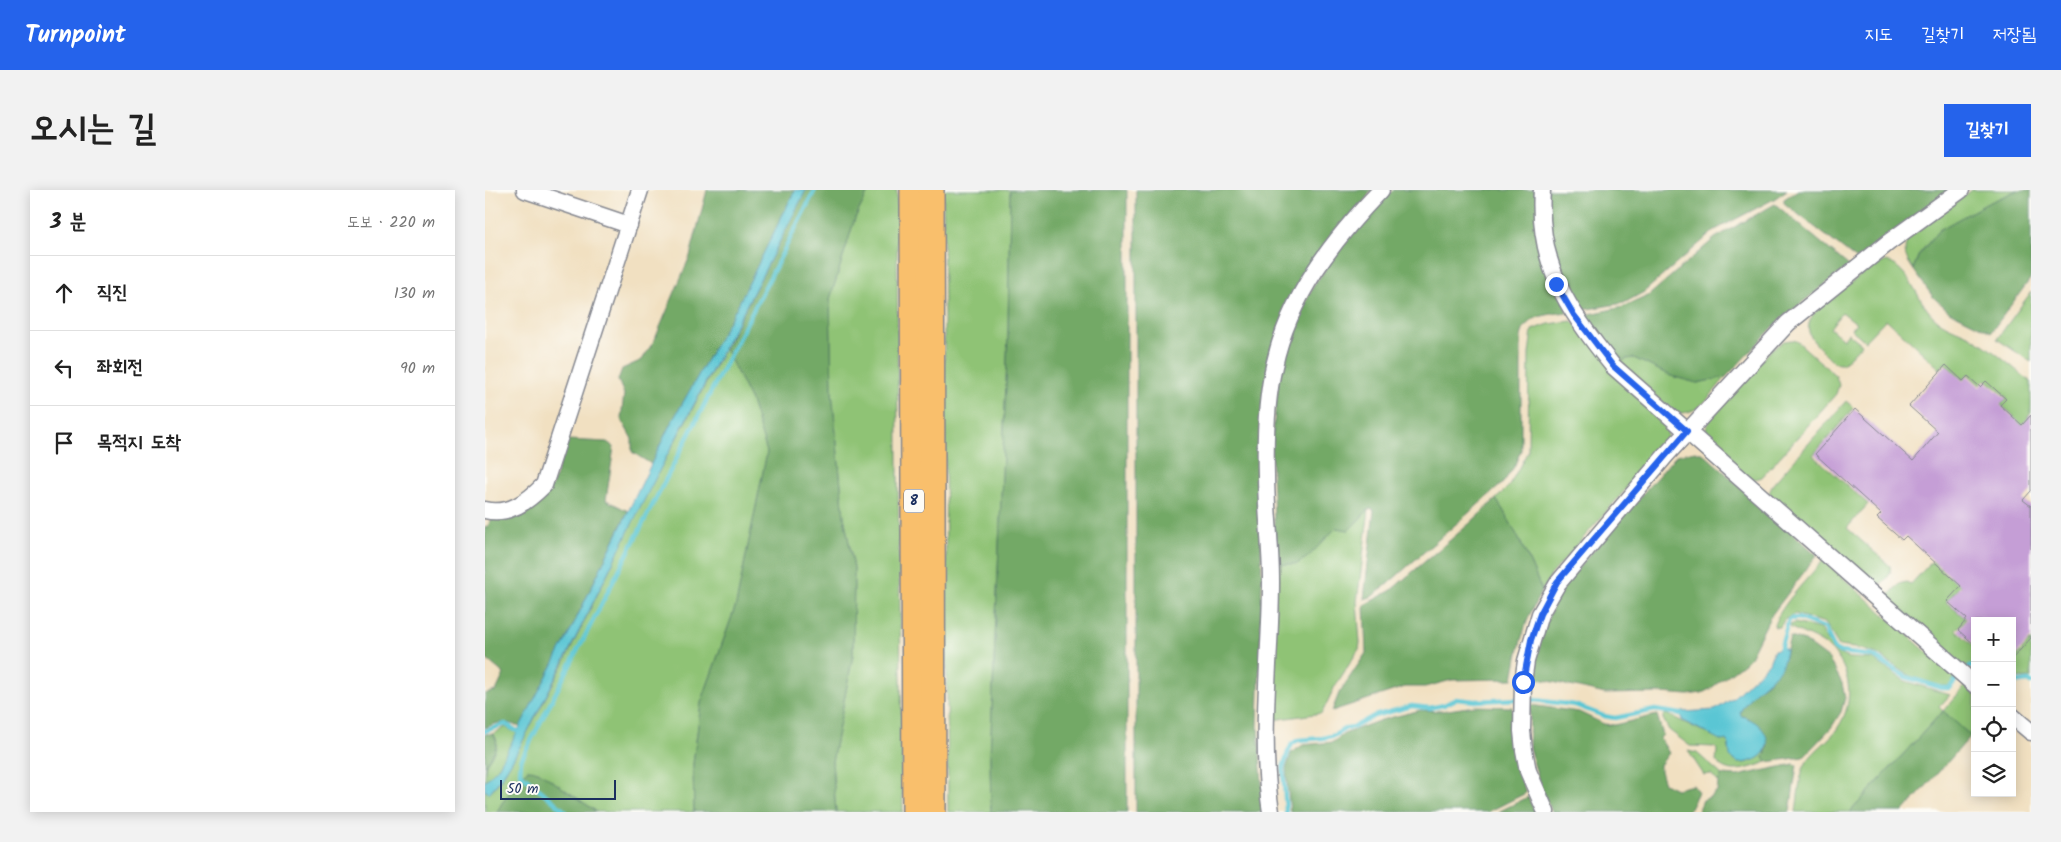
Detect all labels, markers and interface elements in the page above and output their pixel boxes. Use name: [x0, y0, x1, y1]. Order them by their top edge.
text: Turnpoint: [25, 16, 126, 55]
text: 지도: [1864, 21, 1893, 50]
text: 길찾기: [1921, 21, 1965, 50]
text: 저장됨: [1993, 21, 2036, 50]
text: 오시는 길: [30, 102, 156, 158]
button: 길찾기: [1944, 104, 2031, 157]
text: 3 분: [50, 206, 86, 239]
text: 도보 · 220 m: [347, 210, 435, 235]
route end: [1545, 273, 1568, 296]
text: 직진: [97, 278, 128, 308]
icon: ahead: [50, 279, 78, 307]
text: 130 m: [394, 281, 435, 306]
text: 좌회전: [97, 353, 143, 383]
icon: left: [50, 354, 78, 382]
text: 90 m: [400, 356, 435, 381]
text: 목적지 도착: [97, 428, 181, 458]
icon: arrive: [50, 429, 78, 457]
road number: 8: [904, 490, 924, 512]
map controls: [1971, 617, 2016, 797]
button: +: [1971, 617, 2016, 662]
button: −: [1971, 662, 2016, 707]
route start: [1512, 671, 1535, 694]
button: locate: [1971, 707, 2016, 752]
button: layers: [1971, 752, 2016, 797]
scale bar: [500, 777, 616, 800]
text: 50 m: [507, 778, 538, 800]

